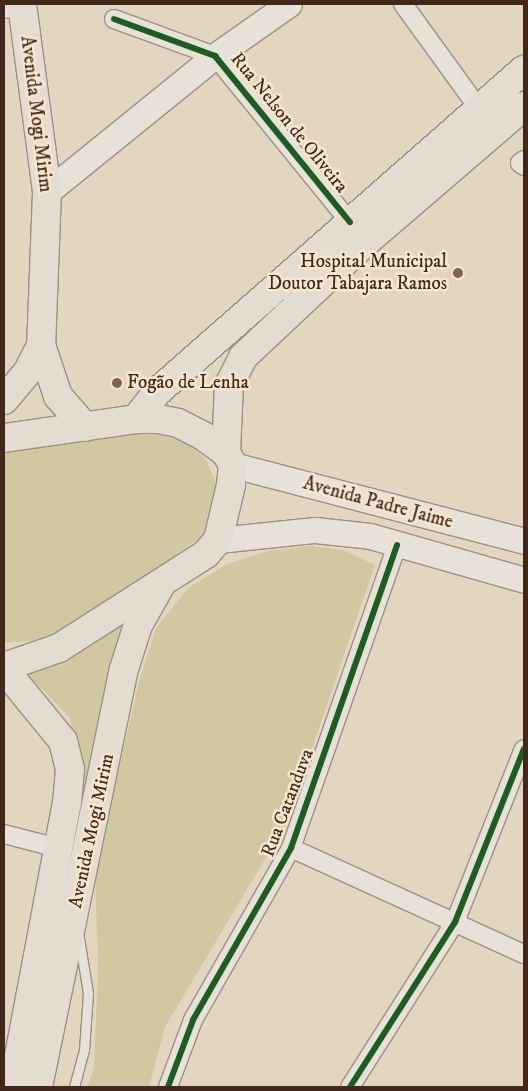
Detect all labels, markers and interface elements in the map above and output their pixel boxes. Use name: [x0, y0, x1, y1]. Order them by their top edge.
street label: Avenida Mogi Mirim: [15, 34, 57, 194]
street label: Rua Nelson de Oliveira: [225, 48, 353, 198]
place label: Hospital Municipal Doutor Tabajara Ramos: [268, 251, 447, 295]
marker: Hospital Municipal Doutor Tabajara Ramos: [451, 266, 465, 280]
place label: Fogão de Lenha: [127, 372, 249, 394]
marker: Fogão de Lenha: [111, 377, 123, 389]
street label: Avenida Padre Jaime: [301, 472, 455, 534]
street label: Rua Catanduva: [257, 746, 319, 860]
street label: Avenida Mogi Mirim: [64, 752, 120, 910]

